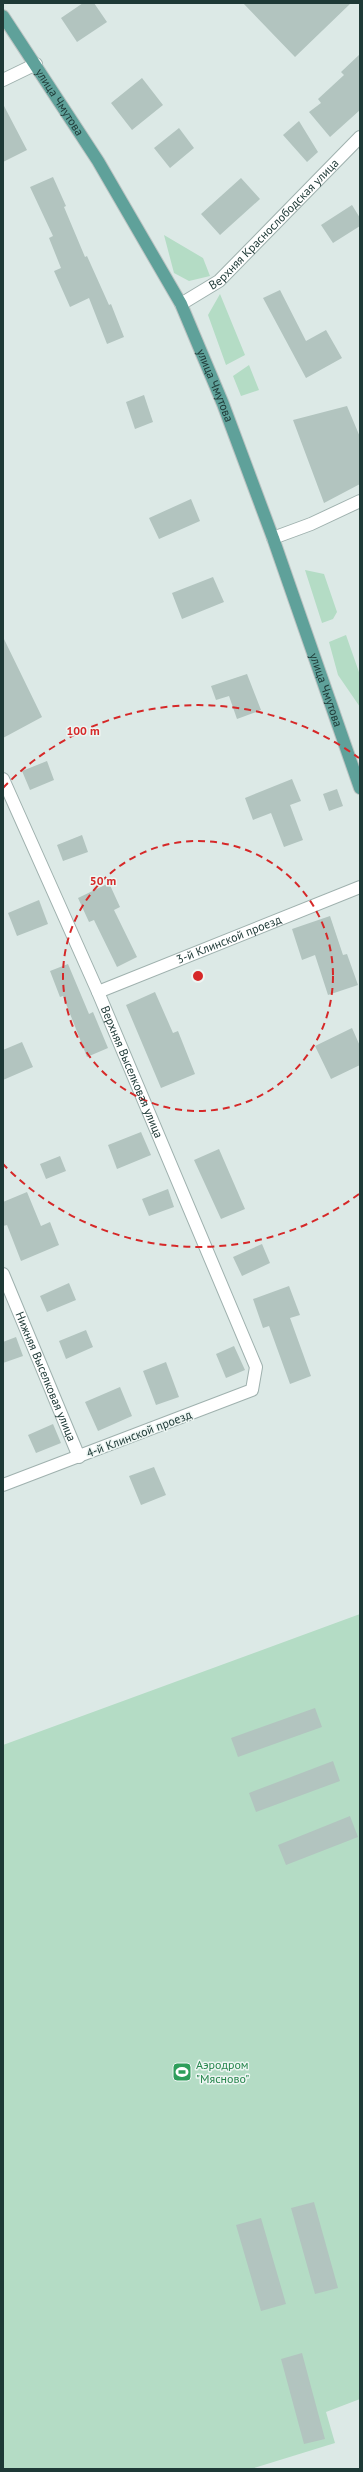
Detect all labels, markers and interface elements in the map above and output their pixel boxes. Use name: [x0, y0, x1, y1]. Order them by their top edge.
street label: улица Чмутова: [32, 65, 87, 138]
street label: Верхняя Краснослободская улица: [206, 155, 341, 293]
street label: улица Чмутова: [194, 347, 237, 424]
street label: улица Чмутова: [307, 651, 346, 729]
text: 100 m: [66, 723, 100, 738]
text: 50 m: [90, 873, 116, 888]
street label: 3-й Клинской проезд: [174, 911, 284, 967]
centre of rings: [191, 969, 205, 983]
street label: Верхняя Выселковая улица: [98, 1003, 167, 1140]
street label: Нижняя Выселковая улица: [12, 1309, 80, 1443]
street label: 4-й Клинской проезд: [84, 1406, 194, 1461]
place label: Аэродром "Мясново": [196, 2057, 249, 2086]
sports icon: Аэродром "Мясново": [171, 2061, 193, 2083]

